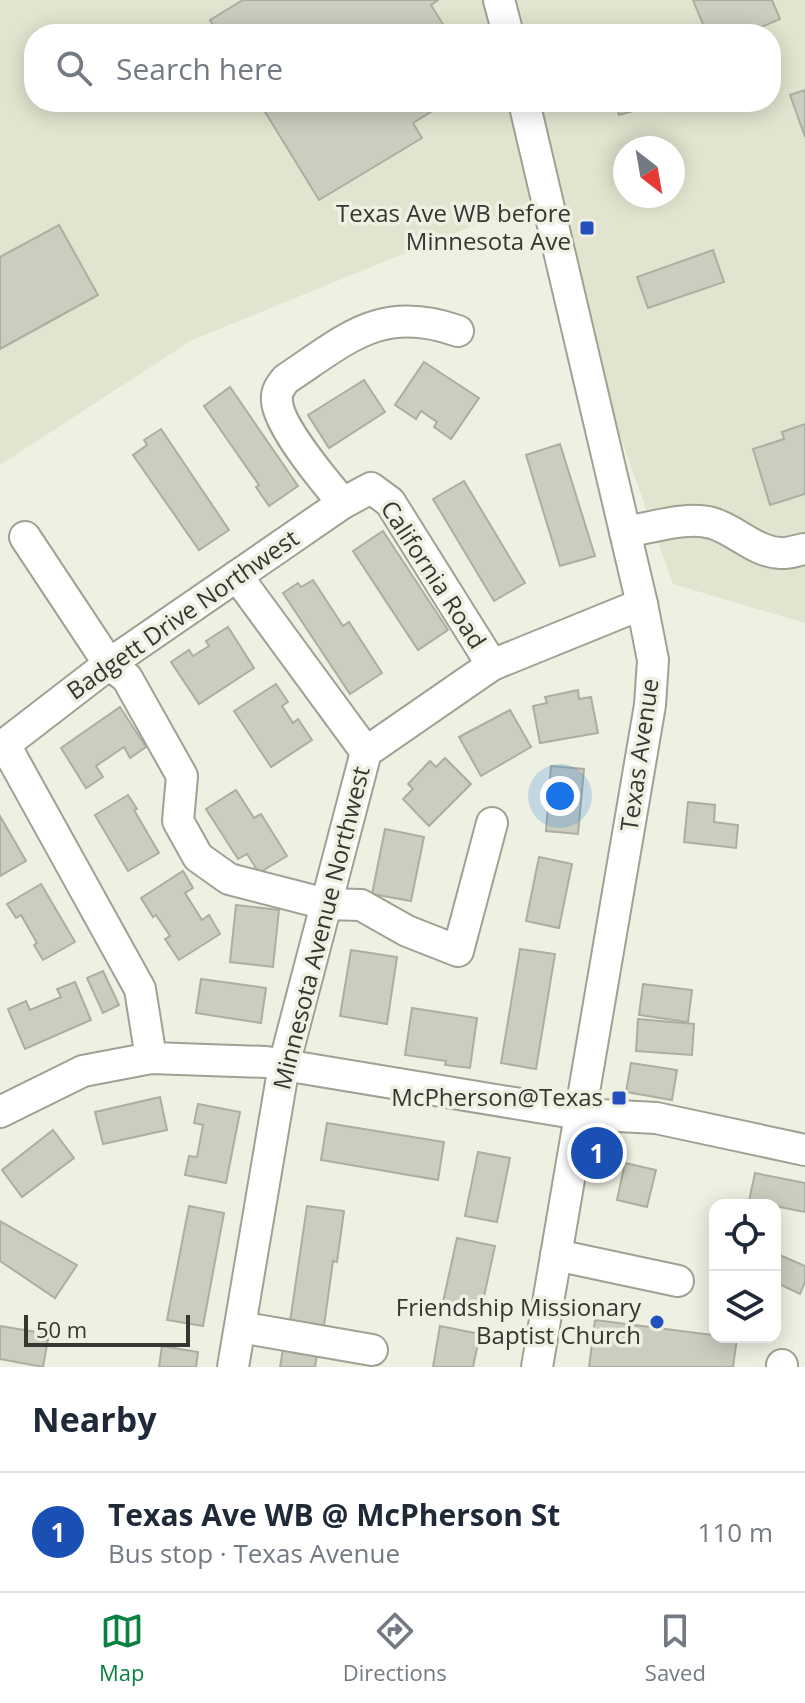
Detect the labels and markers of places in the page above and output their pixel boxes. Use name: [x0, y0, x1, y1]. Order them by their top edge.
place label: Texas Ave WB before Minnesota Ave: [336, 196, 571, 257]
marker: Texas Ave WB before Minnesota Ave: [578, 219, 596, 237]
place label: McPherson@Texas: [391, 1080, 603, 1113]
marker: McPherson@Texas: [610, 1089, 628, 1107]
pin: 1: [571, 1123, 623, 1183]
place label: Friendship Missionary Baptist Church: [396, 1290, 642, 1351]
marker: Friendship Missionary Baptist Church: [648, 1313, 666, 1331]

